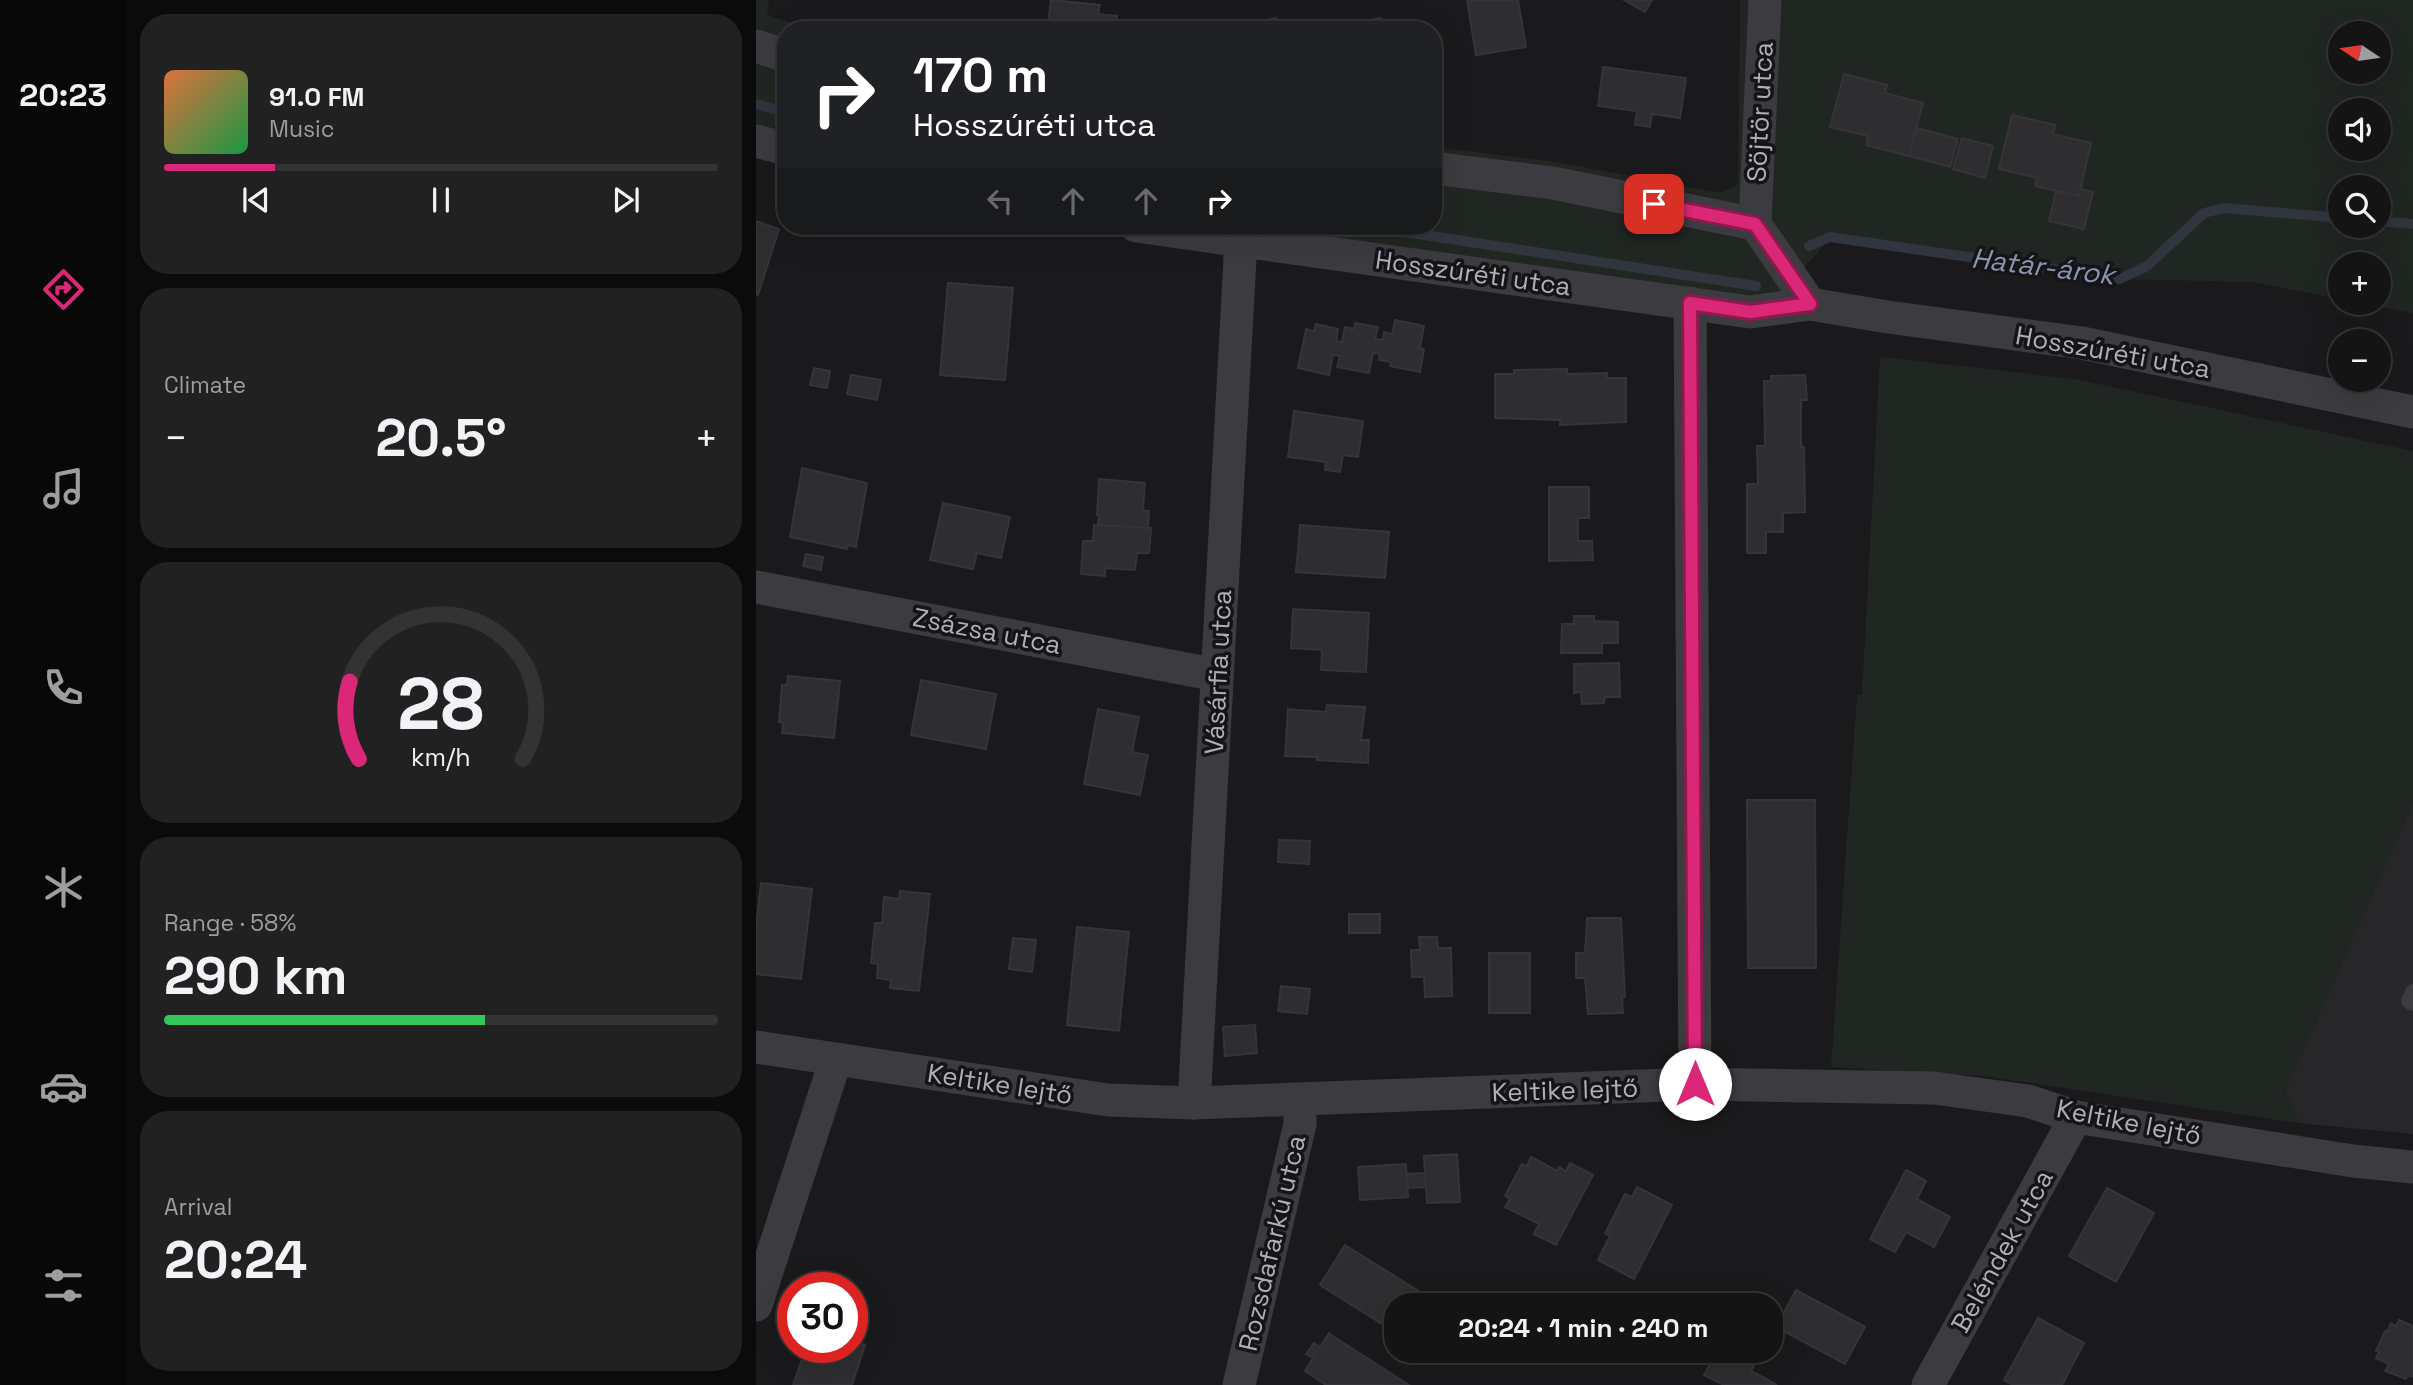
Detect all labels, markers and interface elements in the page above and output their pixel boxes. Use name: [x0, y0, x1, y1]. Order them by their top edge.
north arrow: [2328, 21, 2390, 84]
map controls: [2328, 21, 2391, 392]
street label: Söjtör utca: [1739, 41, 1781, 183]
text: 170 m: [913, 44, 1048, 106]
icon: right: [798, 49, 889, 140]
text: 20:23: [19, 75, 107, 115]
text: 91.0 FM: [269, 80, 365, 114]
button: sound: [2328, 98, 2391, 161]
text: Hosszúréti utca: [913, 105, 1156, 145]
text: Music: [269, 114, 334, 144]
pin: [1624, 174, 1684, 234]
button: search: [2328, 175, 2391, 238]
icon: previous: [237, 181, 275, 219]
icon: pause: [422, 181, 460, 219]
icon: next: [607, 181, 645, 219]
icon: left: [981, 182, 1019, 220]
icon: ahead: [1054, 182, 1092, 220]
icon: ahead: [1127, 182, 1165, 220]
icon: right: [1200, 182, 1238, 220]
icon: arrive: [1635, 185, 1673, 223]
water label: Határ-árok: [1969, 239, 2119, 293]
street label: Hosszúréti utca: [1373, 242, 1573, 304]
button: +: [2328, 252, 2391, 315]
icon: directions: [39, 265, 88, 314]
street label: Hosszúréti utca: [2013, 318, 2213, 386]
button: −: [2328, 329, 2391, 392]
text: Climate: [164, 370, 246, 400]
text: 20.5°: [375, 405, 507, 471]
text: −: [164, 414, 188, 462]
text: +: [694, 414, 718, 462]
icon: music: [39, 464, 88, 513]
street label: Vásárfia utca: [1197, 589, 1239, 755]
street label: Zsázsa utca: [910, 600, 1064, 662]
text: 28: [398, 657, 484, 750]
icon: phone: [39, 663, 88, 712]
text: km/h: [411, 740, 471, 772]
icon: climate: [39, 863, 88, 912]
text: Range · 58%: [164, 908, 296, 938]
text: 290 km: [164, 943, 347, 1009]
position arrow: [1658, 1047, 1732, 1121]
street label: Keltike lejtő: [925, 1056, 1075, 1112]
icon: car: [39, 1062, 88, 1111]
street label: Keltike lejtő: [1491, 1070, 1639, 1110]
street label: Keltike lejtő: [2054, 1091, 2204, 1153]
street label: Rozsdafarkú utca: [1231, 1132, 1313, 1354]
street label: Beléndek utca: [1943, 1164, 2061, 1338]
text: Arrival: [164, 1192, 232, 1222]
text: 20:24: [164, 1227, 307, 1293]
icon: filters: [39, 1261, 88, 1310]
speed limit sign: 30: [777, 1272, 868, 1363]
text: 20:24 · 1 min · 240 m: [1458, 1311, 1709, 1345]

